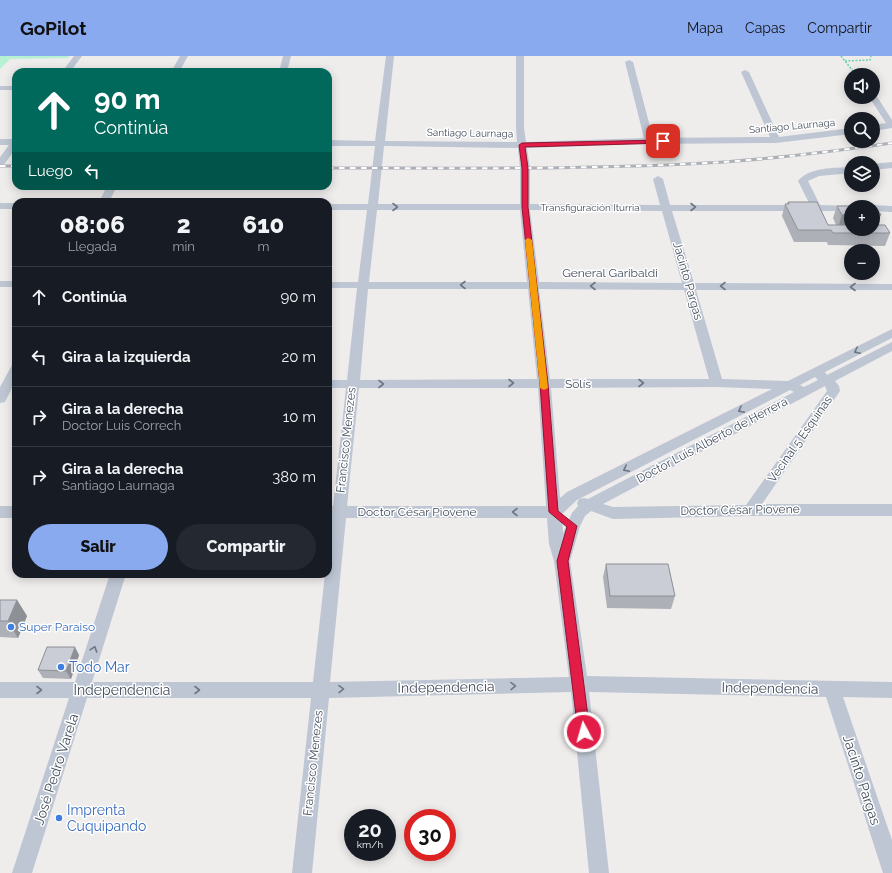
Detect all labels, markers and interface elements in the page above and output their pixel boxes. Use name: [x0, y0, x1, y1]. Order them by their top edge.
text: GoPilot: [20, 17, 86, 39]
text: Mapa: [687, 20, 723, 36]
text: Capas: [745, 20, 785, 36]
text: Compartir: [807, 20, 872, 36]
map controls: [844, 68, 880, 280]
button: sound: [844, 68, 880, 104]
text: 90 m: [94, 83, 160, 116]
icon: ahead: [28, 84, 80, 136]
button: search: [844, 112, 880, 148]
text: Continúa: [94, 117, 168, 138]
street label: Santiago Laurnaga: [748, 117, 836, 135]
pin: [646, 124, 680, 158]
street label: Santiago Laurnaga: [427, 127, 513, 139]
icon: arrive: [652, 130, 674, 152]
button: layers: [844, 156, 880, 192]
icon: left: [81, 160, 103, 182]
text: Luego: [28, 162, 73, 180]
button: +: [844, 200, 880, 236]
street label: Transfiguración Iturria: [540, 202, 640, 213]
one-way arrow: [392, 203, 398, 211]
one-way arrow: [690, 203, 696, 211]
text: 08:06: [60, 210, 125, 239]
text: 2: [177, 210, 191, 239]
text: 610: [243, 210, 284, 239]
text: Llegada: [68, 239, 117, 254]
text: min: [173, 239, 195, 254]
text: m: [257, 239, 269, 254]
street label: Jacinto Pargas: [670, 241, 706, 322]
button: −: [844, 244, 880, 280]
street label: General Garibaldi: [562, 266, 658, 280]
one-way arrow: [460, 281, 466, 289]
one-way arrow: [590, 281, 596, 290]
one-way arrow: [720, 282, 726, 290]
one-way arrow: [850, 283, 856, 291]
icon: ahead: [28, 286, 50, 308]
text: Continúa: [62, 288, 127, 306]
text: 90 m: [280, 288, 316, 306]
icon: left: [28, 346, 50, 368]
one-way arrow: [854, 346, 861, 354]
text: Gira a la izquierda: [62, 348, 191, 366]
text: 20 m: [281, 348, 316, 366]
street label: Solís: [565, 377, 591, 391]
one-way arrow: [508, 379, 514, 387]
one-way arrow: [638, 379, 644, 387]
one-way arrow: [378, 380, 384, 388]
street label: Francisco Menezes: [333, 386, 359, 493]
street label: Vecinal 5 Esquinas: [765, 393, 835, 485]
street label: Doctor Luis Alberto de Herrera: [634, 394, 790, 486]
text: Gira a la derecha: [62, 400, 183, 418]
one-way arrow: [738, 405, 746, 413]
icon: right: [28, 406, 50, 428]
text: 10 m: [283, 408, 316, 426]
text: Doctor Luis Correch: [62, 418, 181, 433]
text: Gira a la derecha: [62, 460, 183, 478]
one-way arrow: [622, 464, 630, 472]
icon: right: [28, 466, 50, 488]
text: 380 m: [272, 468, 316, 486]
text: Santiago Laurnaga: [62, 478, 175, 493]
street label: Doctor César Piovene: [680, 502, 800, 518]
street label: Doctor César Piovene: [357, 505, 477, 519]
one-way arrow: [512, 508, 518, 516]
button: Salir: [28, 524, 168, 570]
button: Compartir: [176, 524, 316, 570]
place label: Super Paraiso: [19, 620, 95, 634]
marker: Super Paraiso: [6, 622, 16, 632]
one-way arrow: [89, 646, 98, 653]
place label: Todo Mar: [69, 659, 130, 675]
marker: Todo Mar: [56, 662, 66, 672]
street label: Independencia: [397, 678, 495, 696]
street label: Independencia: [721, 679, 819, 697]
street label: Independencia: [73, 682, 171, 698]
one-way arrow: [510, 682, 516, 690]
one-way arrow: [338, 685, 344, 693]
one-way arrow: [36, 686, 42, 694]
one-way arrow: [194, 686, 200, 694]
street label: Francisco Menezes: [300, 709, 326, 816]
street label: José Pedro Varela: [30, 711, 82, 827]
position arrow: [563, 711, 605, 753]
street label: Jacinto Pargas: [840, 733, 884, 827]
place label: Imprenta Cuquipando: [67, 802, 146, 834]
speed limit sign: 30: [404, 809, 456, 861]
marker: Imprenta Cuquipando: [54, 813, 64, 823]
text: 20: [358, 818, 382, 842]
text: km/h: [357, 839, 383, 850]

